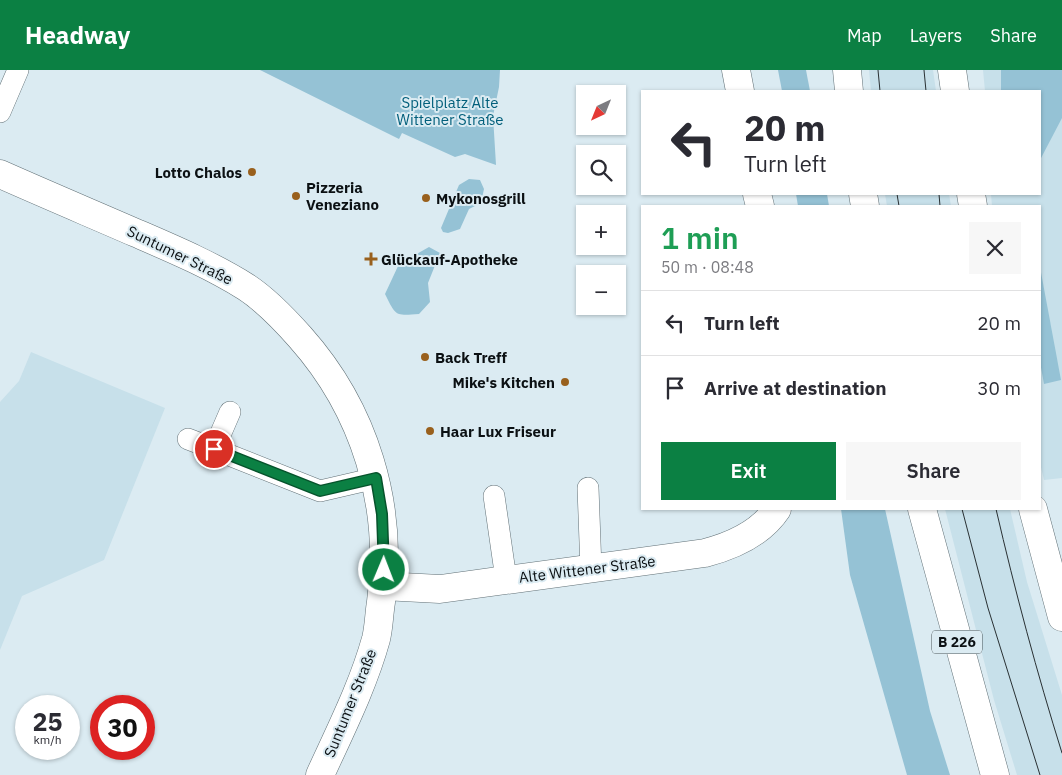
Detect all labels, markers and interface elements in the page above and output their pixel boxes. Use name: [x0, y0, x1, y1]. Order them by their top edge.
text: Headway: [25, 19, 130, 51]
text: Map: [847, 24, 882, 47]
text: Layers: [910, 24, 962, 47]
text: Share: [990, 24, 1037, 47]
north arrow: [576, 85, 626, 135]
map controls: [576, 85, 626, 315]
park label: Spielplatz Alte Wittener Straße: [397, 93, 503, 129]
text: 20 m: [744, 105, 826, 151]
icon: left: [661, 110, 726, 175]
button: search: [576, 145, 626, 195]
text: Turn left: [744, 149, 827, 178]
place label: Lotto Chalos: [155, 163, 242, 182]
marker: Lotto Chalos: [246, 166, 258, 178]
place label: Pizzeria Veneziano: [306, 178, 379, 214]
place label: Mykonosgrill: [436, 189, 526, 208]
marker: Pizzeria Veneziano: [290, 190, 302, 202]
marker: Mykonosgrill: [420, 192, 432, 204]
button: +: [576, 205, 626, 255]
text: 1 min: [661, 218, 739, 257]
street label: Suntumer Straße: [124, 221, 236, 289]
button: close: [969, 222, 1021, 274]
place label: Glückauf-Apotheke: [381, 250, 518, 269]
marker: Glückauf-Apotheke: [365, 253, 377, 265]
text: 50 m · 08:48: [661, 257, 754, 277]
button: −: [576, 265, 626, 315]
icon: left: [661, 309, 689, 337]
text: Turn left: [704, 311, 780, 335]
text: 20 m: [977, 311, 1021, 335]
place label: Back Treff: [435, 348, 507, 367]
marker: Back Treff: [419, 351, 431, 363]
place label: Mike's Kitchen: [452, 373, 555, 392]
icon: arrive: [661, 374, 689, 402]
marker: Mike's Kitchen: [559, 376, 571, 388]
text: Arrive at destination: [704, 376, 887, 400]
text: 30 m: [977, 376, 1021, 400]
place label: Haar Lux Friseur: [440, 422, 556, 441]
marker: Haar Lux Friseur: [424, 425, 436, 437]
pin: [193, 428, 235, 470]
icon: arrive: [200, 435, 228, 463]
button: Exit: [661, 442, 836, 500]
button: Share: [846, 442, 1021, 500]
position arrow: [357, 543, 409, 595]
street label: Alte Wittener Straße: [518, 551, 656, 587]
road number: B 226: [932, 630, 982, 654]
street label: Suntumer Straße: [320, 646, 380, 760]
speed limit sign: 30: [90, 695, 155, 760]
text: 25: [32, 705, 63, 738]
text: km/h: [33, 732, 62, 747]

